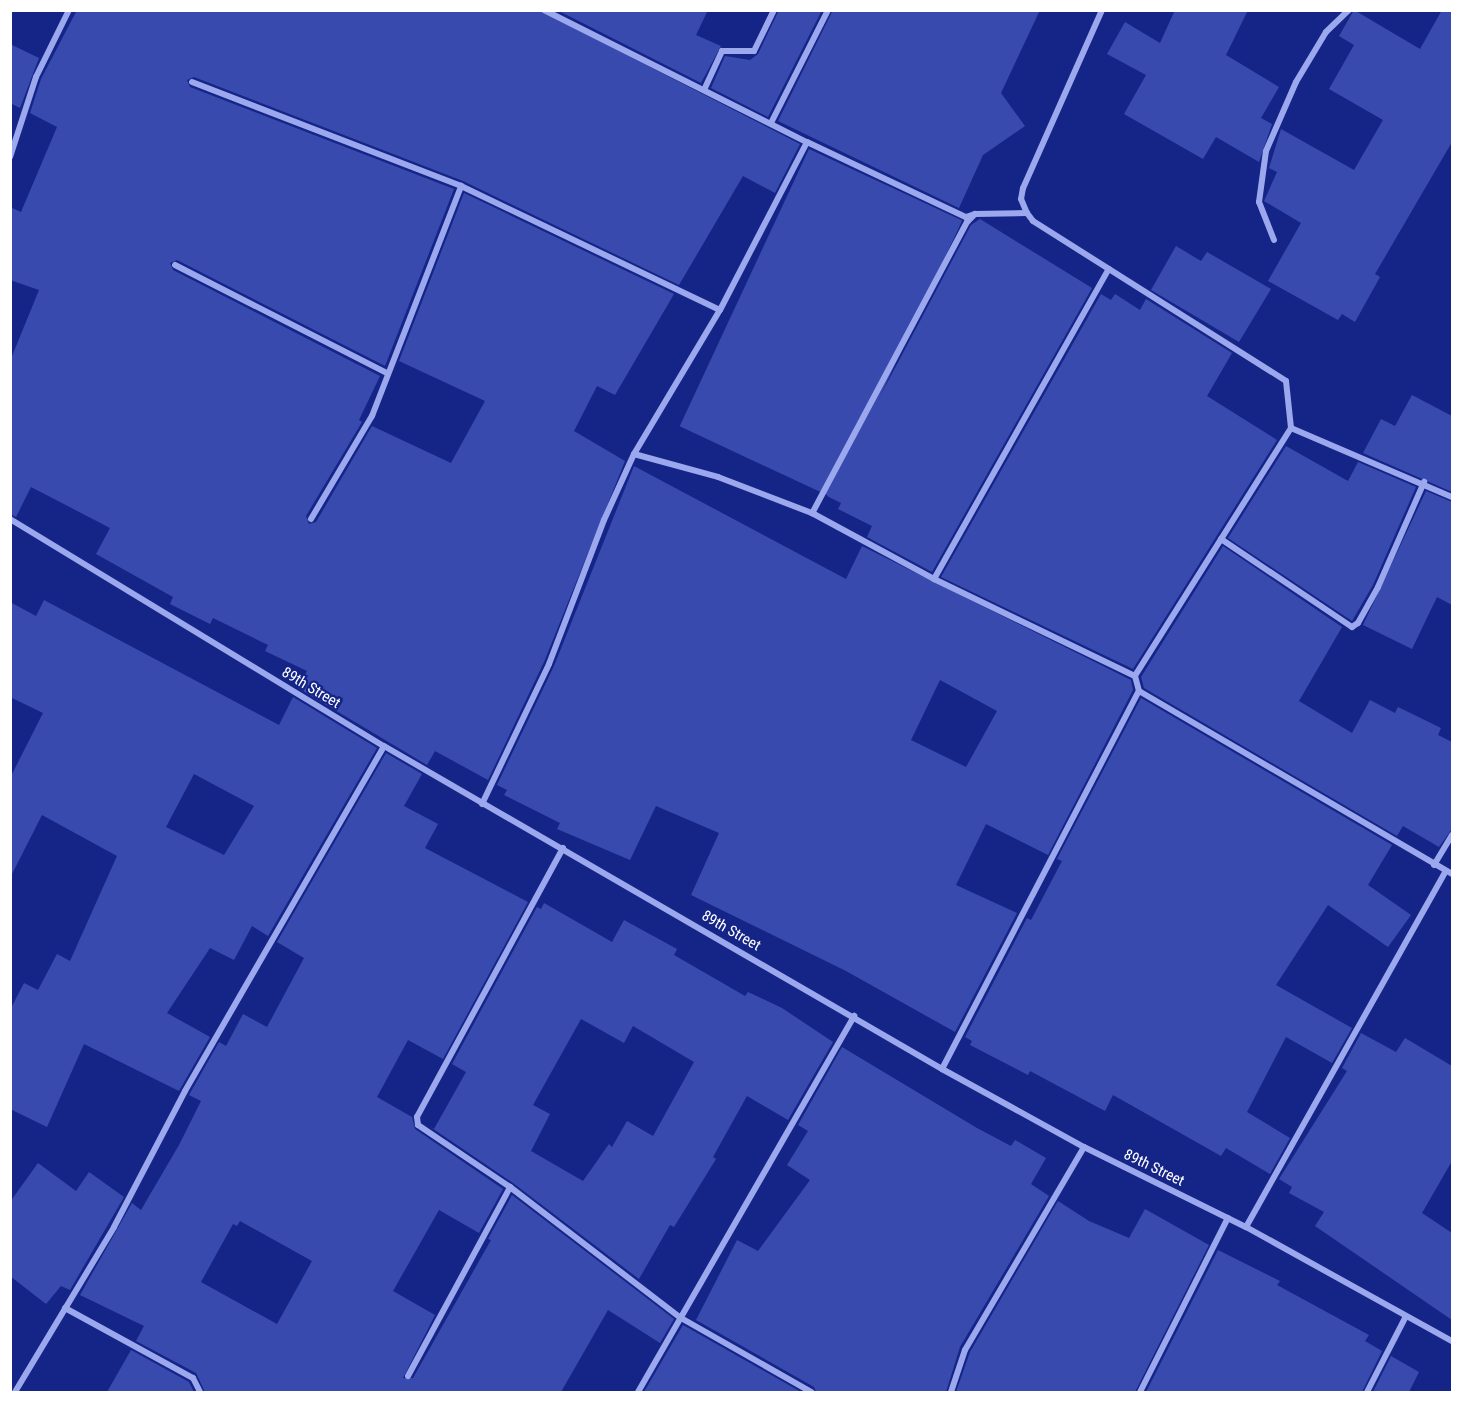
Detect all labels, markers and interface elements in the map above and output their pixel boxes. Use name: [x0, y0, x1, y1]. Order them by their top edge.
street label: 89th Street: [278, 664, 344, 712]
street label: 89th Street: [698, 907, 764, 955]
street label: 89th Street: [1121, 1146, 1187, 1190]

